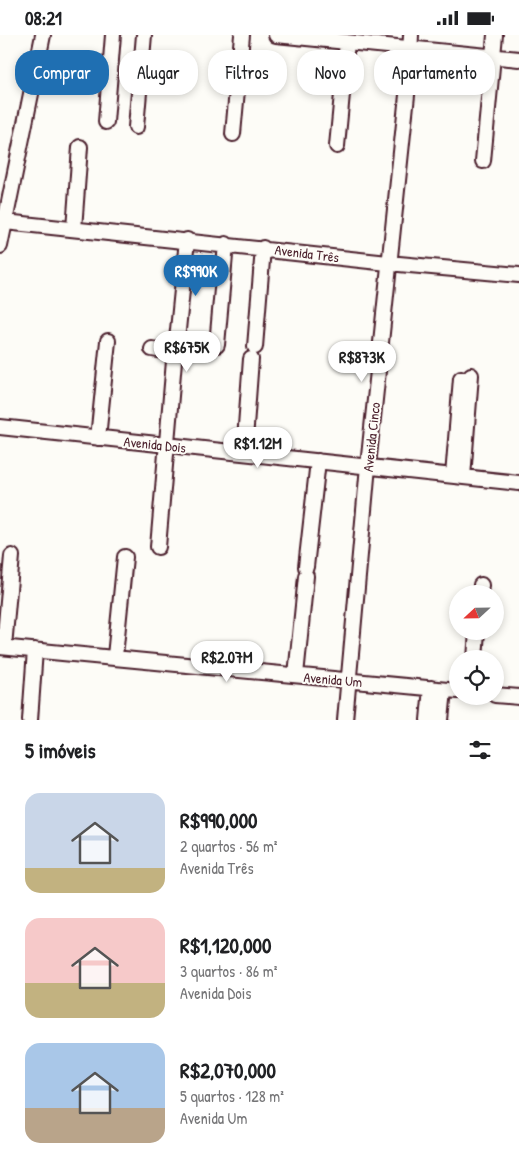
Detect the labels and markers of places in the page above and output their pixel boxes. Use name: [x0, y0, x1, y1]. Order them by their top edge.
pin: R$990K: [155, 255, 237, 297]
pin: R$675K: [146, 331, 228, 373]
pin: R$873K: [321, 341, 403, 383]
pin: R$1.12M: [212, 427, 304, 469]
pin: R$2.07M: [181, 641, 273, 683]

